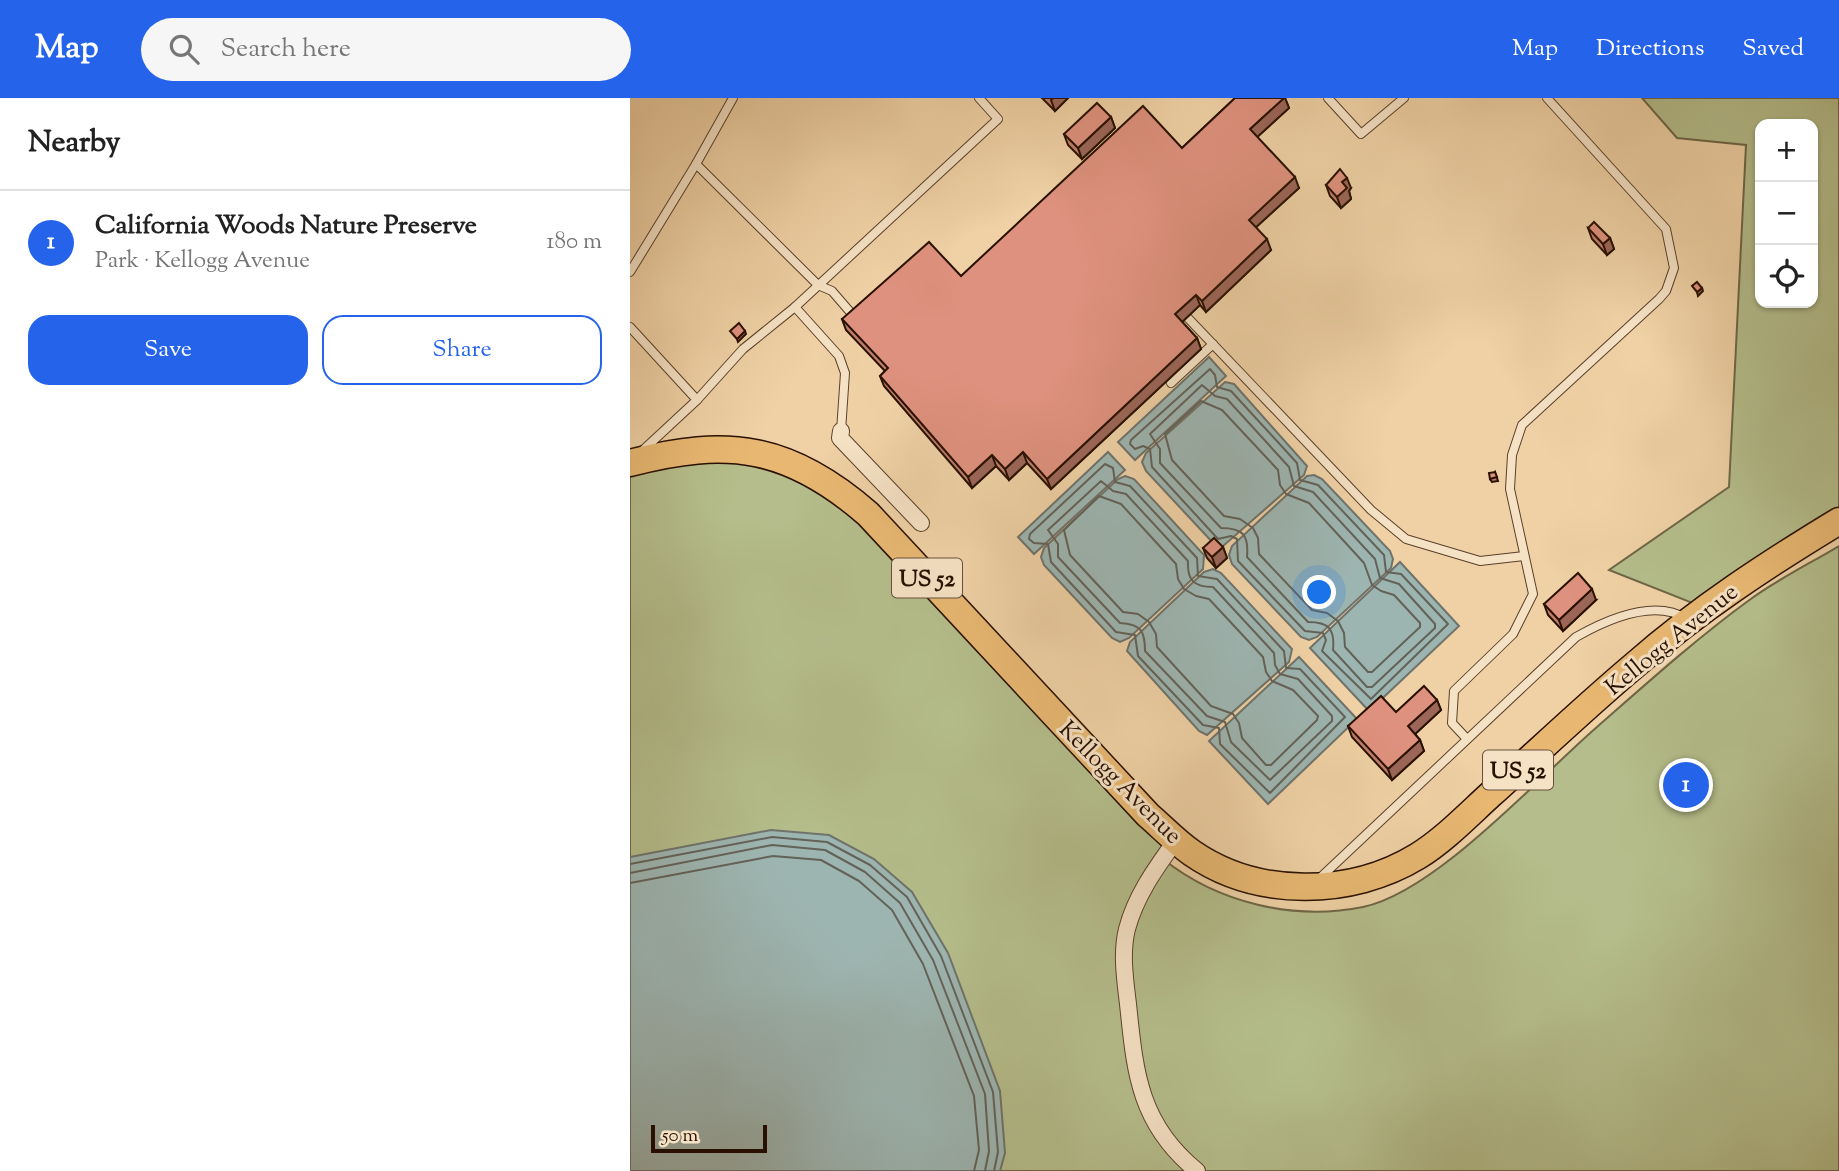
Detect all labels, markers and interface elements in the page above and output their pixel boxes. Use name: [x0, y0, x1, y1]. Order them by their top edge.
search box: [141, 18, 631, 81]
text: Map: [35, 25, 99, 73]
icon: search: [165, 30, 203, 68]
text: Search here: [221, 31, 351, 68]
text: Map: [1512, 32, 1558, 66]
text: Directions: [1596, 32, 1704, 66]
text: Saved: [1742, 32, 1804, 66]
map controls: [1755, 119, 1818, 308]
button: +: [1755, 119, 1818, 182]
text: Nearby: [28, 122, 120, 165]
button: −: [1755, 182, 1818, 245]
text: California Woods Nature Preserve: [95, 208, 477, 245]
text: 1: [47, 226, 55, 259]
text: 180 m: [547, 226, 602, 259]
text: Park · Kellogg Avenue: [95, 245, 310, 278]
button: locate: [1755, 245, 1818, 308]
button: Save: [28, 315, 308, 385]
button: Share: [322, 315, 602, 385]
road number: US 52: [892, 558, 962, 598]
your location: [1302, 575, 1336, 609]
street label: Kellogg Avenue: [1599, 576, 1746, 705]
street label: Kellogg Avenue: [1050, 714, 1189, 853]
road number: US 52: [1483, 750, 1553, 790]
pin: 1: [1663, 759, 1709, 811]
scale bar: [651, 1122, 766, 1154]
text: 50 m: [662, 1123, 698, 1150]

